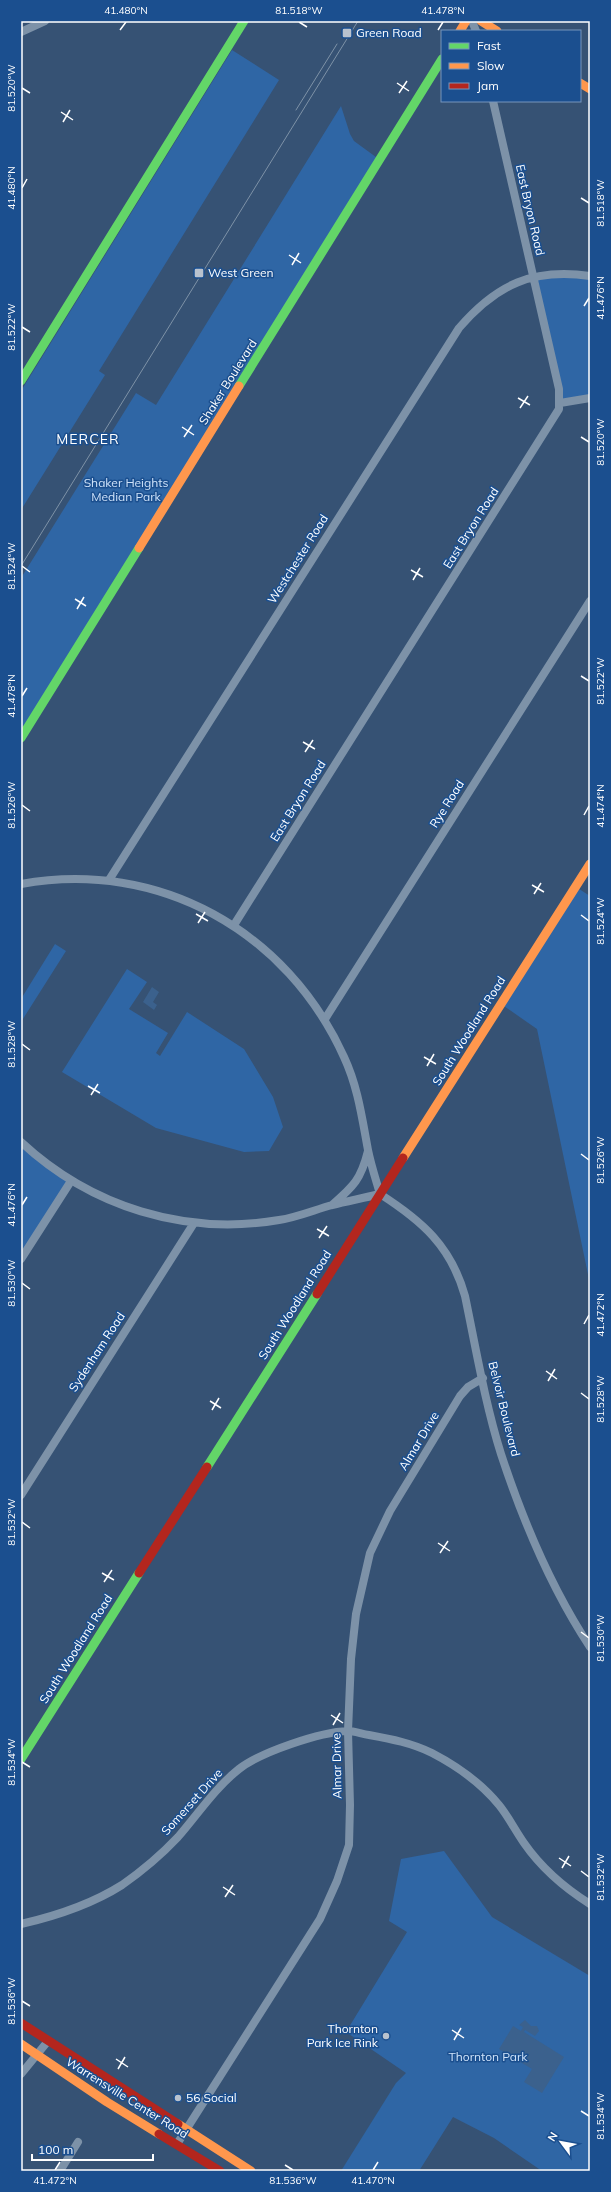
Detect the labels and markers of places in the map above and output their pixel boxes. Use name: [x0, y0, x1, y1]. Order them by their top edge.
place label: Green Road: [356, 25, 422, 40]
marker: Green Road: [341, 27, 353, 39]
place label: West Green: [208, 265, 274, 280]
marker: West Green: [193, 267, 205, 279]
place label: Thornton Park Ice Rink: [307, 2021, 379, 2050]
marker: Thornton Park Ice Rink: [381, 2031, 391, 2041]
place label: 56 Social: [186, 2090, 237, 2105]
marker: 56 Social: [173, 2093, 183, 2103]

